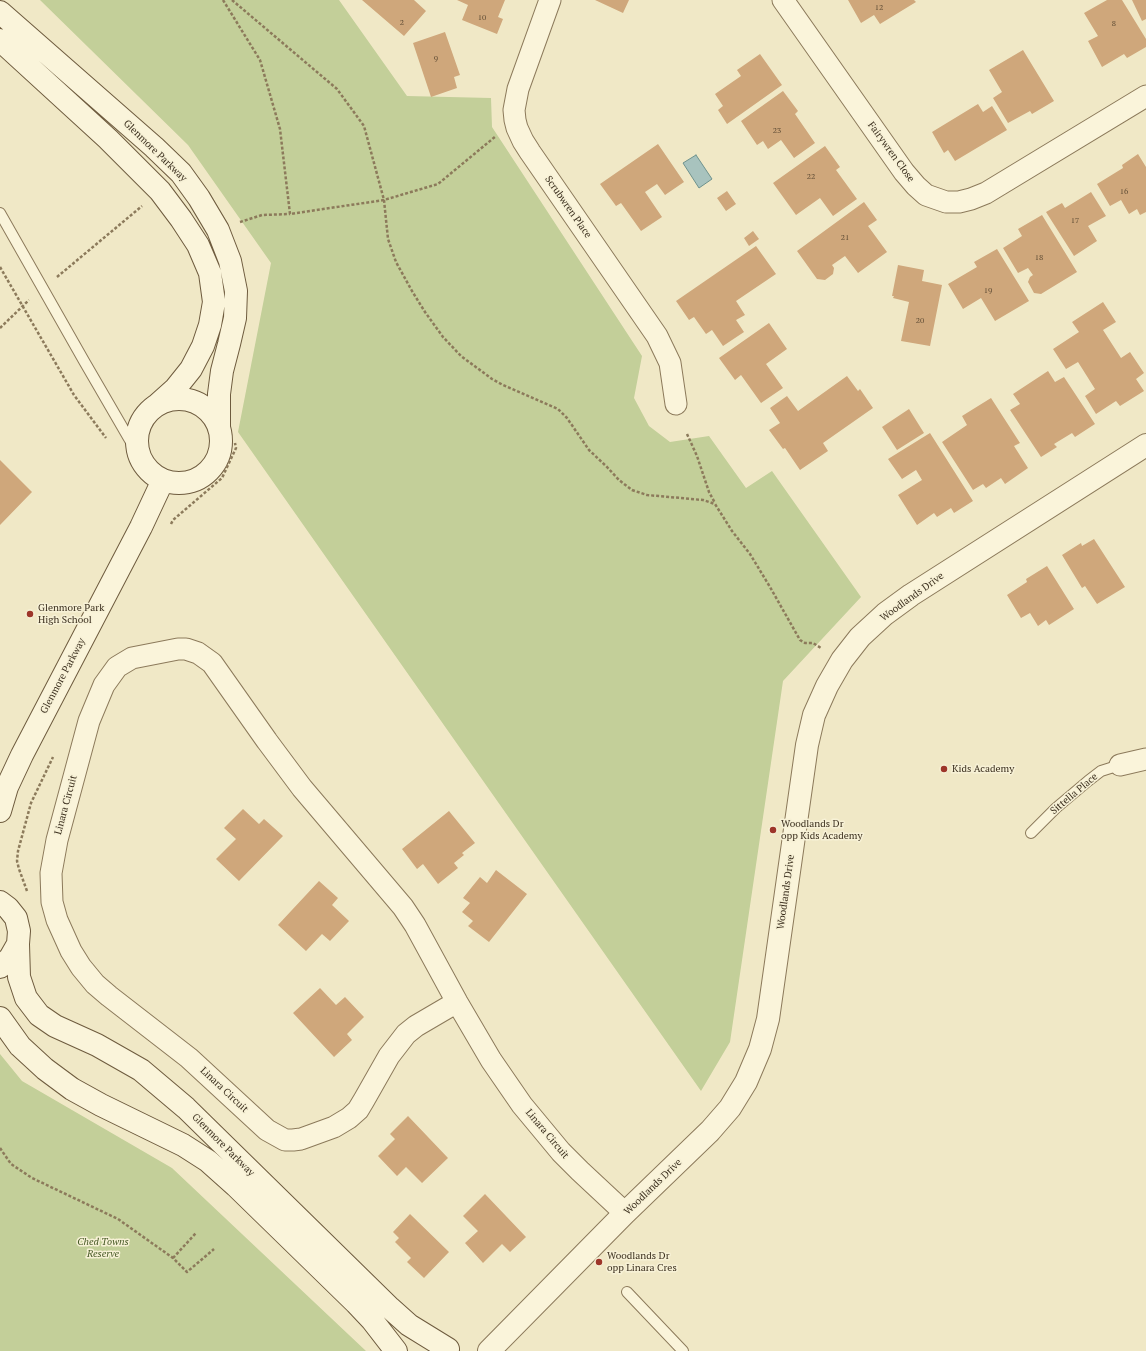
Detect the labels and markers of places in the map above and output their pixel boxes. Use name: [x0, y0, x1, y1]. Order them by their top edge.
place label: Glenmore Park High School: [38, 602, 104, 626]
marker: Glenmore Park High School: [25, 609, 35, 619]
place label: Kids Academy: [952, 763, 1014, 775]
marker: Kids Academy: [939, 764, 949, 774]
place label: Woodlands Dr opp Kids Academy: [781, 818, 862, 842]
marker: Woodlands Dr opp Kids Academy: [768, 825, 778, 835]
place label: Woodlands Dr opp Linara Cres: [607, 1250, 677, 1274]
marker: Woodlands Dr opp Linara Cres: [594, 1257, 604, 1267]

